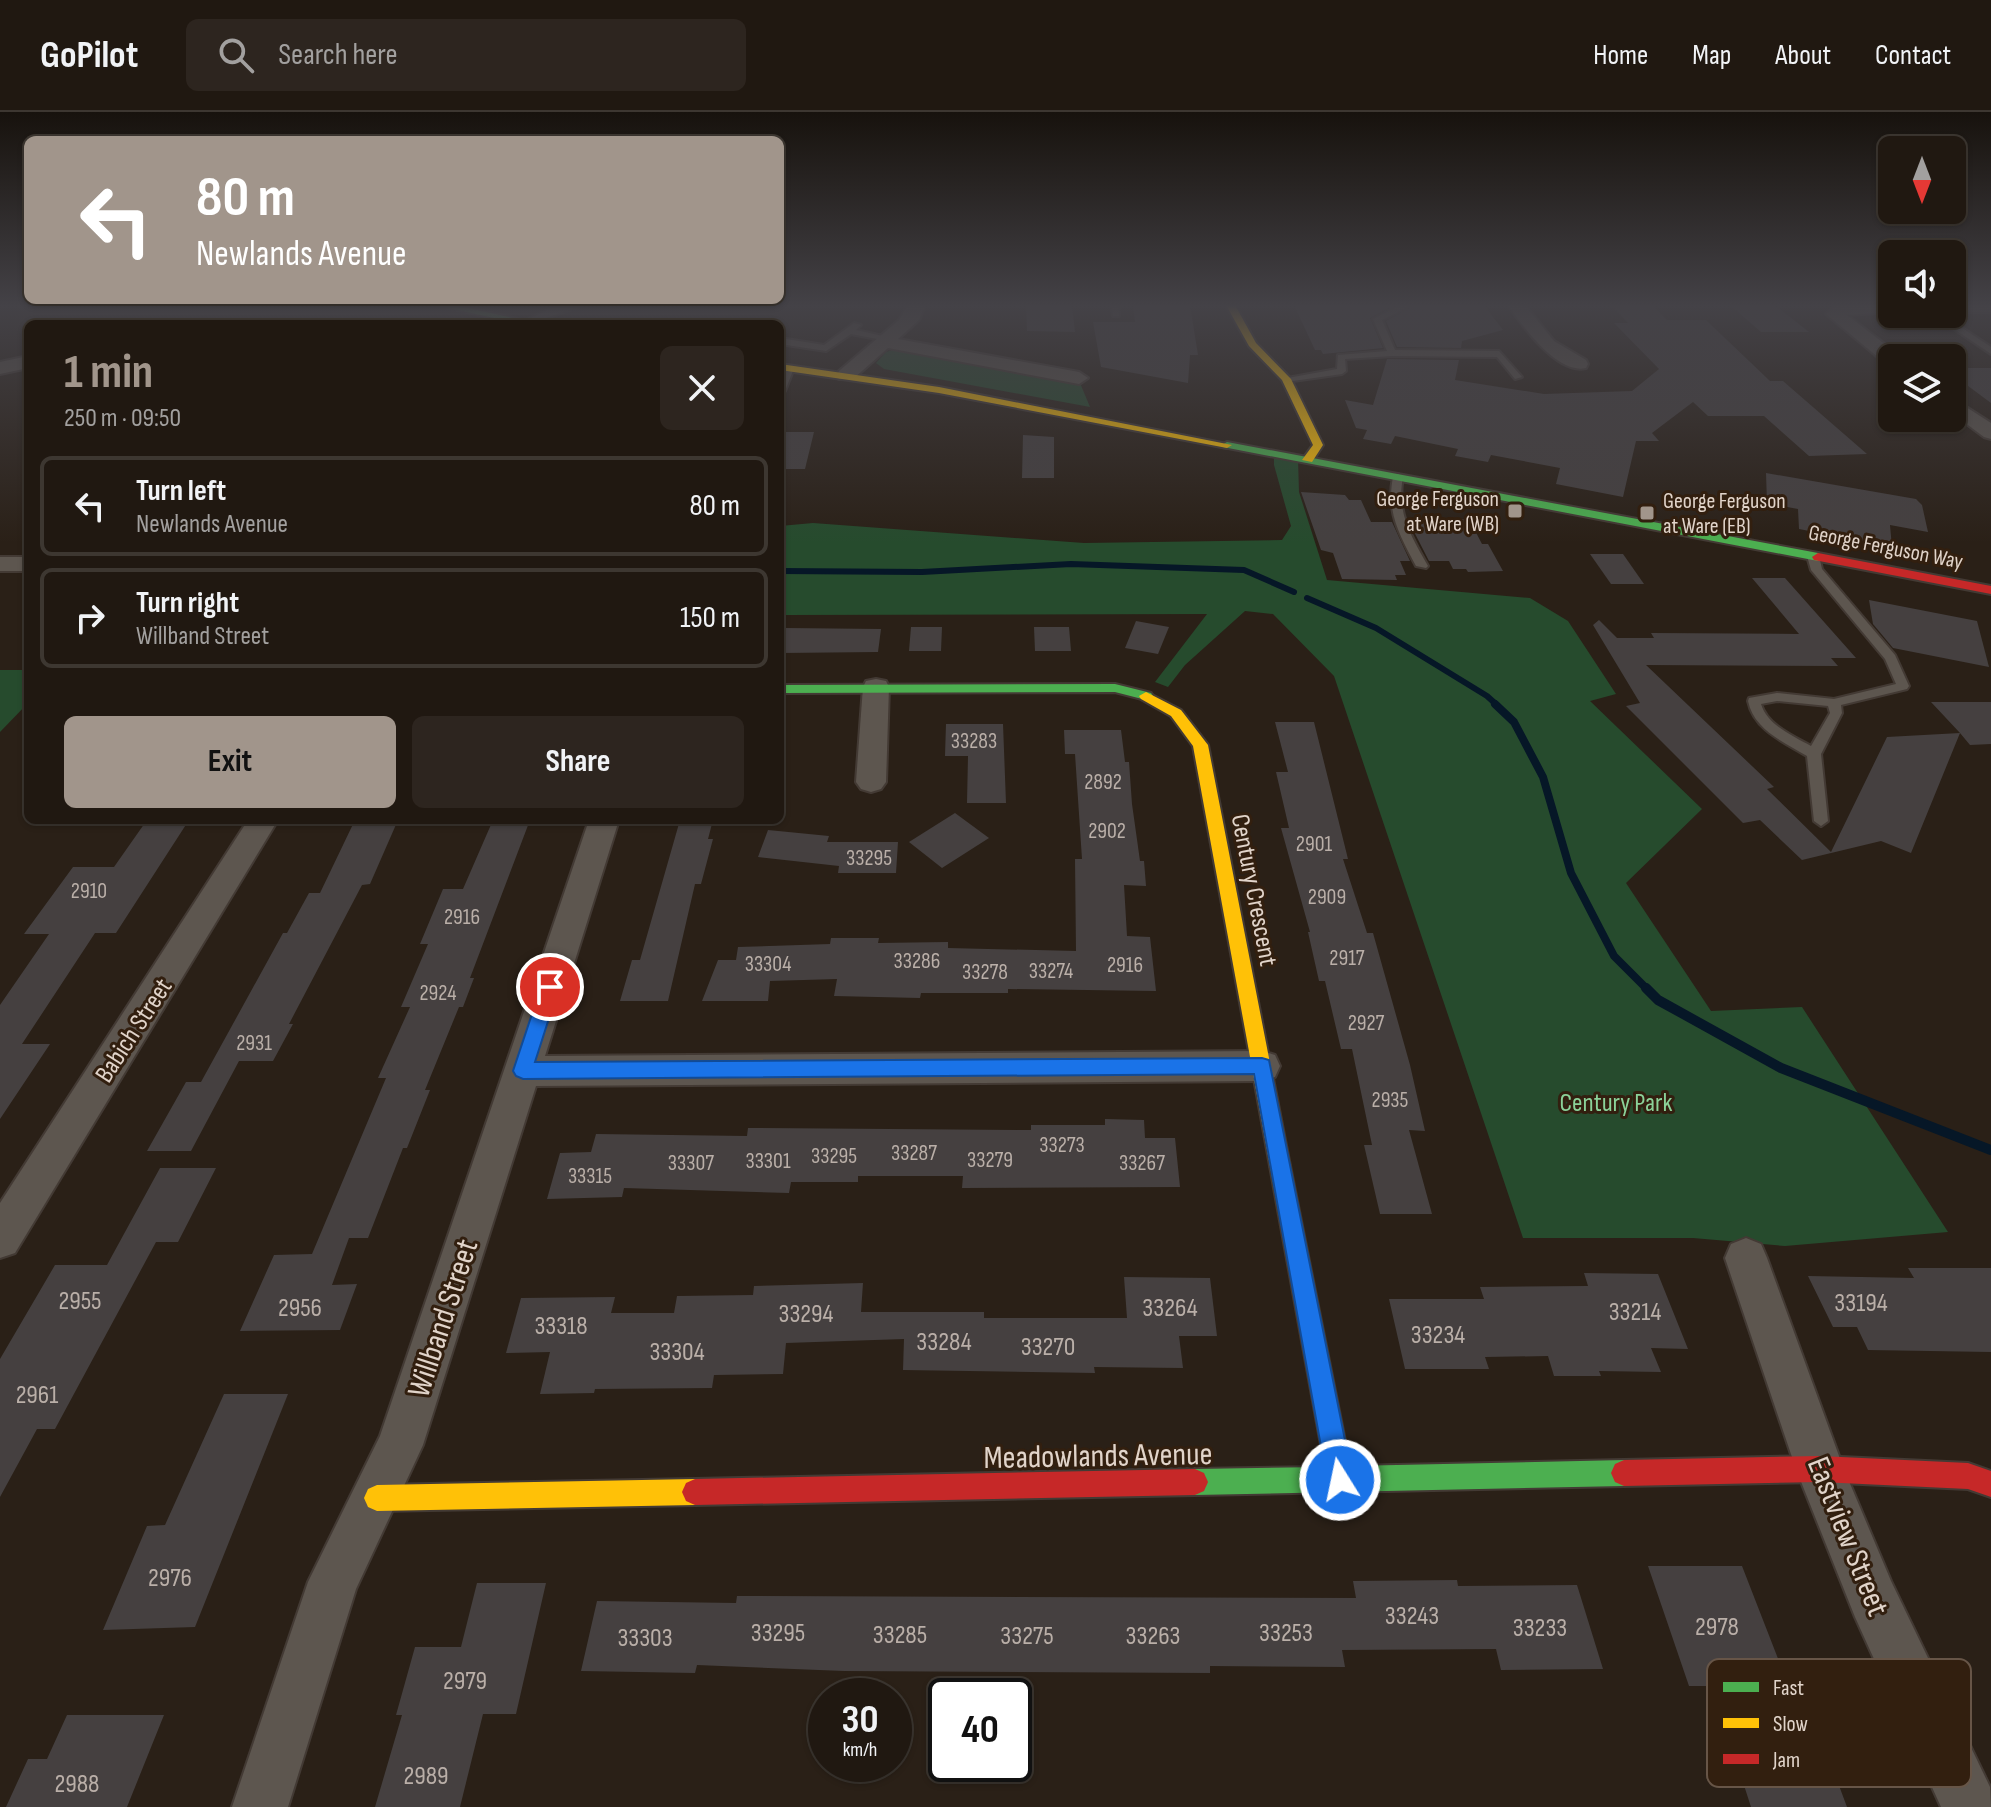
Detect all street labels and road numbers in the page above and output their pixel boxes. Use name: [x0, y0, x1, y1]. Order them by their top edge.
street label: George Ferguson Way: [1806, 519, 1966, 576]
street label: Century Crescent: [1224, 812, 1283, 969]
street label: Babich Street: [89, 973, 179, 1089]
street label: Willband Street: [400, 1234, 487, 1402]
street label: Meadowlands Avenue: [983, 1435, 1213, 1478]
street label: Eastview Street: [1798, 1451, 1897, 1622]

